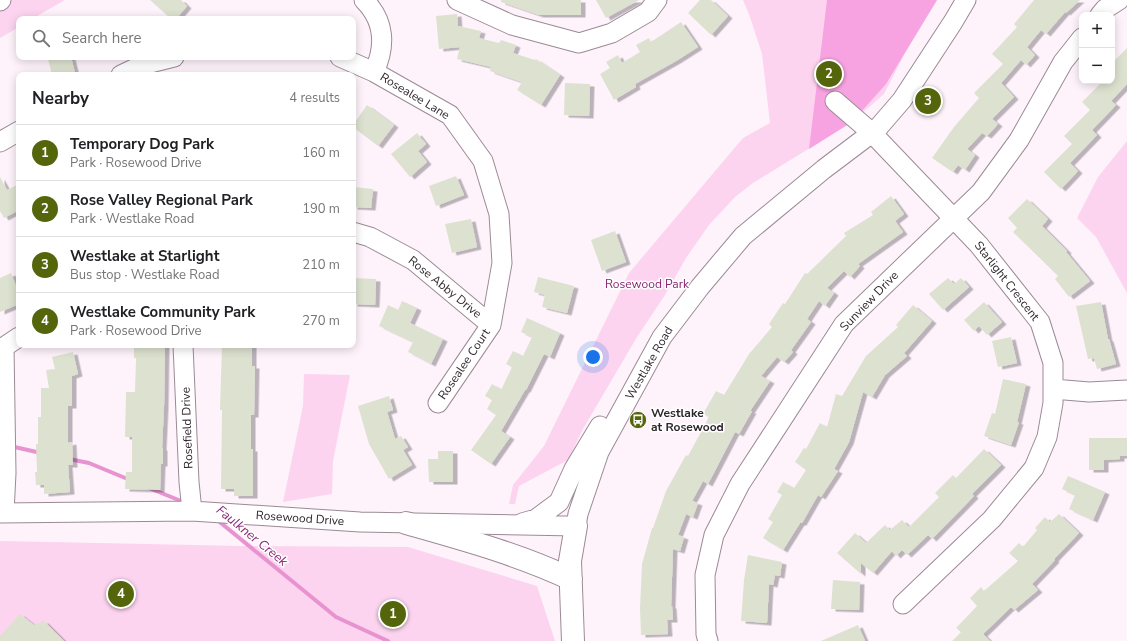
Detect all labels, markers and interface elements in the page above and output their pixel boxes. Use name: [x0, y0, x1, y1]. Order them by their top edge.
map controls: [1079, 12, 1115, 84]
button: +: [1079, 12, 1115, 48]
search box: [16, 16, 356, 60]
icon: search: [30, 27, 52, 49]
text: Search here: [62, 28, 142, 48]
button: −: [1079, 48, 1115, 84]
pin: 2: [816, 59, 842, 89]
street label: Rosealee Lane: [377, 69, 453, 123]
pin: 3: [915, 86, 941, 116]
text: Nearby: [32, 87, 89, 110]
text: 4 results: [289, 89, 340, 107]
text: Temporary Dog Park: [70, 134, 214, 154]
text: 1: [41, 144, 49, 162]
text: 160 m: [302, 144, 340, 162]
text: Park · Rosewood Drive: [70, 154, 202, 172]
text: Rose Valley Regional Park: [70, 190, 253, 210]
text: 2: [41, 200, 49, 218]
text: 190 m: [302, 200, 340, 218]
text: Park · Westlake Road: [70, 210, 194, 228]
street label: Starlight Crescent: [971, 238, 1044, 325]
text: Westlake at Starlight: [70, 246, 219, 266]
street label: Rose Abby Drive: [405, 252, 485, 322]
text: 3: [41, 256, 49, 274]
text: 210 m: [302, 256, 340, 274]
text: Bus stop · Westlake Road: [70, 266, 220, 284]
street label: Sunview Drive: [836, 267, 902, 335]
park label: Rosewood Park: [605, 276, 690, 292]
text: Westlake Community Park: [70, 302, 255, 322]
text: 4: [41, 312, 49, 330]
text: 270 m: [302, 312, 340, 330]
text: Park · Rosewood Drive: [70, 322, 202, 340]
street label: Westlake Road: [622, 324, 676, 402]
street label: Rosealee Court: [434, 325, 494, 403]
your location: [583, 347, 603, 367]
street label: Rosefield Drive: [178, 387, 196, 469]
place label: Westlake at Rosewood: [651, 405, 724, 435]
bus stop icon: Westlake at Rosewood: [628, 410, 648, 430]
water label: Faulkner Creek: [212, 502, 292, 571]
street label: Rosewood Drive: [255, 507, 345, 529]
pin: 4: [108, 579, 134, 609]
pin: 1: [380, 599, 406, 629]

